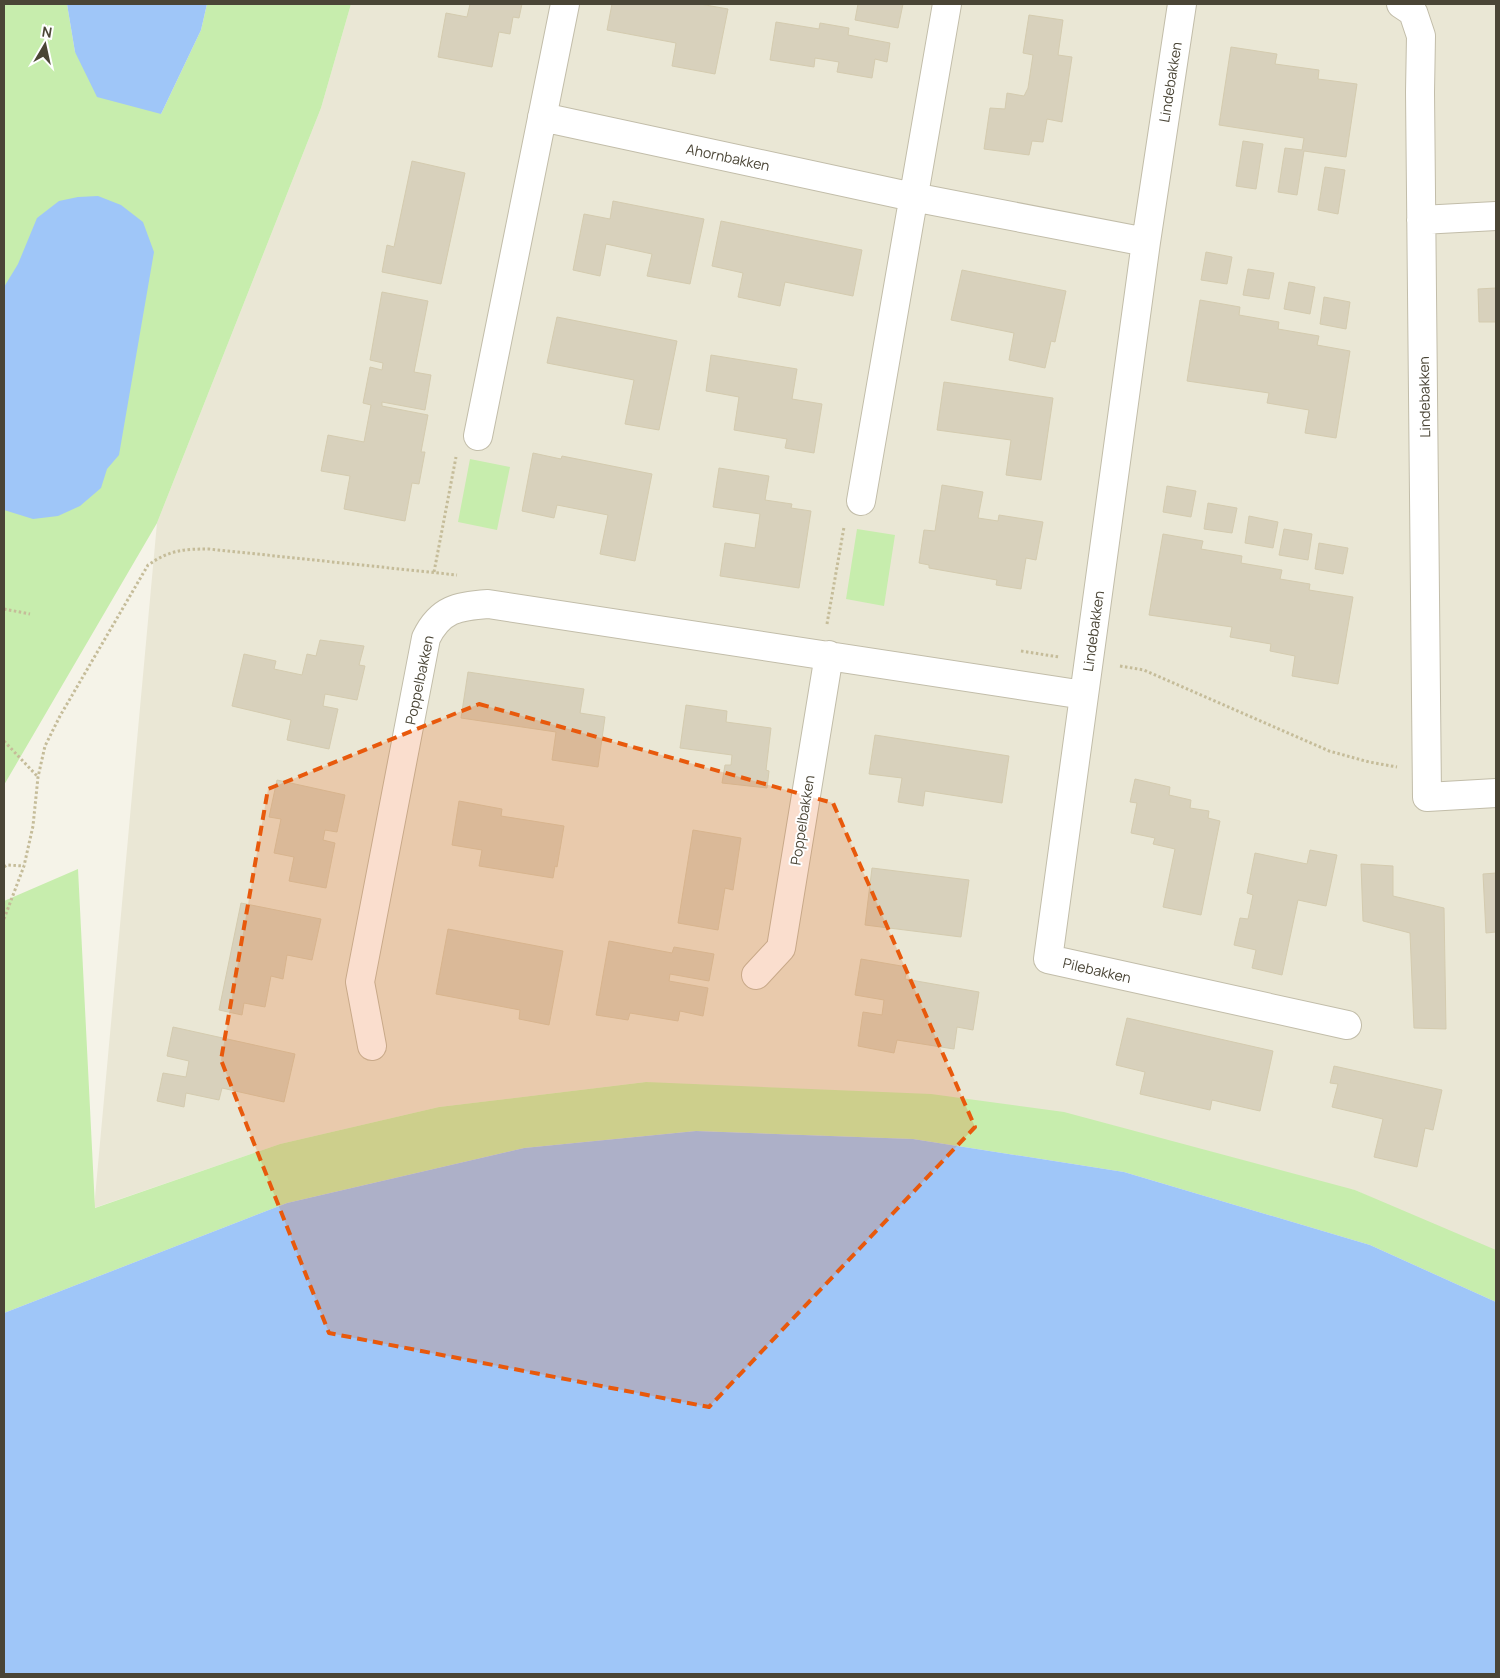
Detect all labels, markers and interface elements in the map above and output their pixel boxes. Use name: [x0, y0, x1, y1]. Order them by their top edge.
north arrow: [20, 20, 70, 70]
text: N: [41, 21, 54, 42]
street label: Lindebakken: [1154, 40, 1186, 124]
street label: Ahornbakken: [684, 139, 772, 175]
street label: Lindebakken: [1414, 356, 1434, 438]
street label: Lindebakken: [1078, 589, 1108, 673]
street label: Poppelbakken: [400, 634, 438, 726]
street label: Poppelbakken: [786, 774, 818, 866]
street label: Pilebakken: [1061, 953, 1133, 987]

